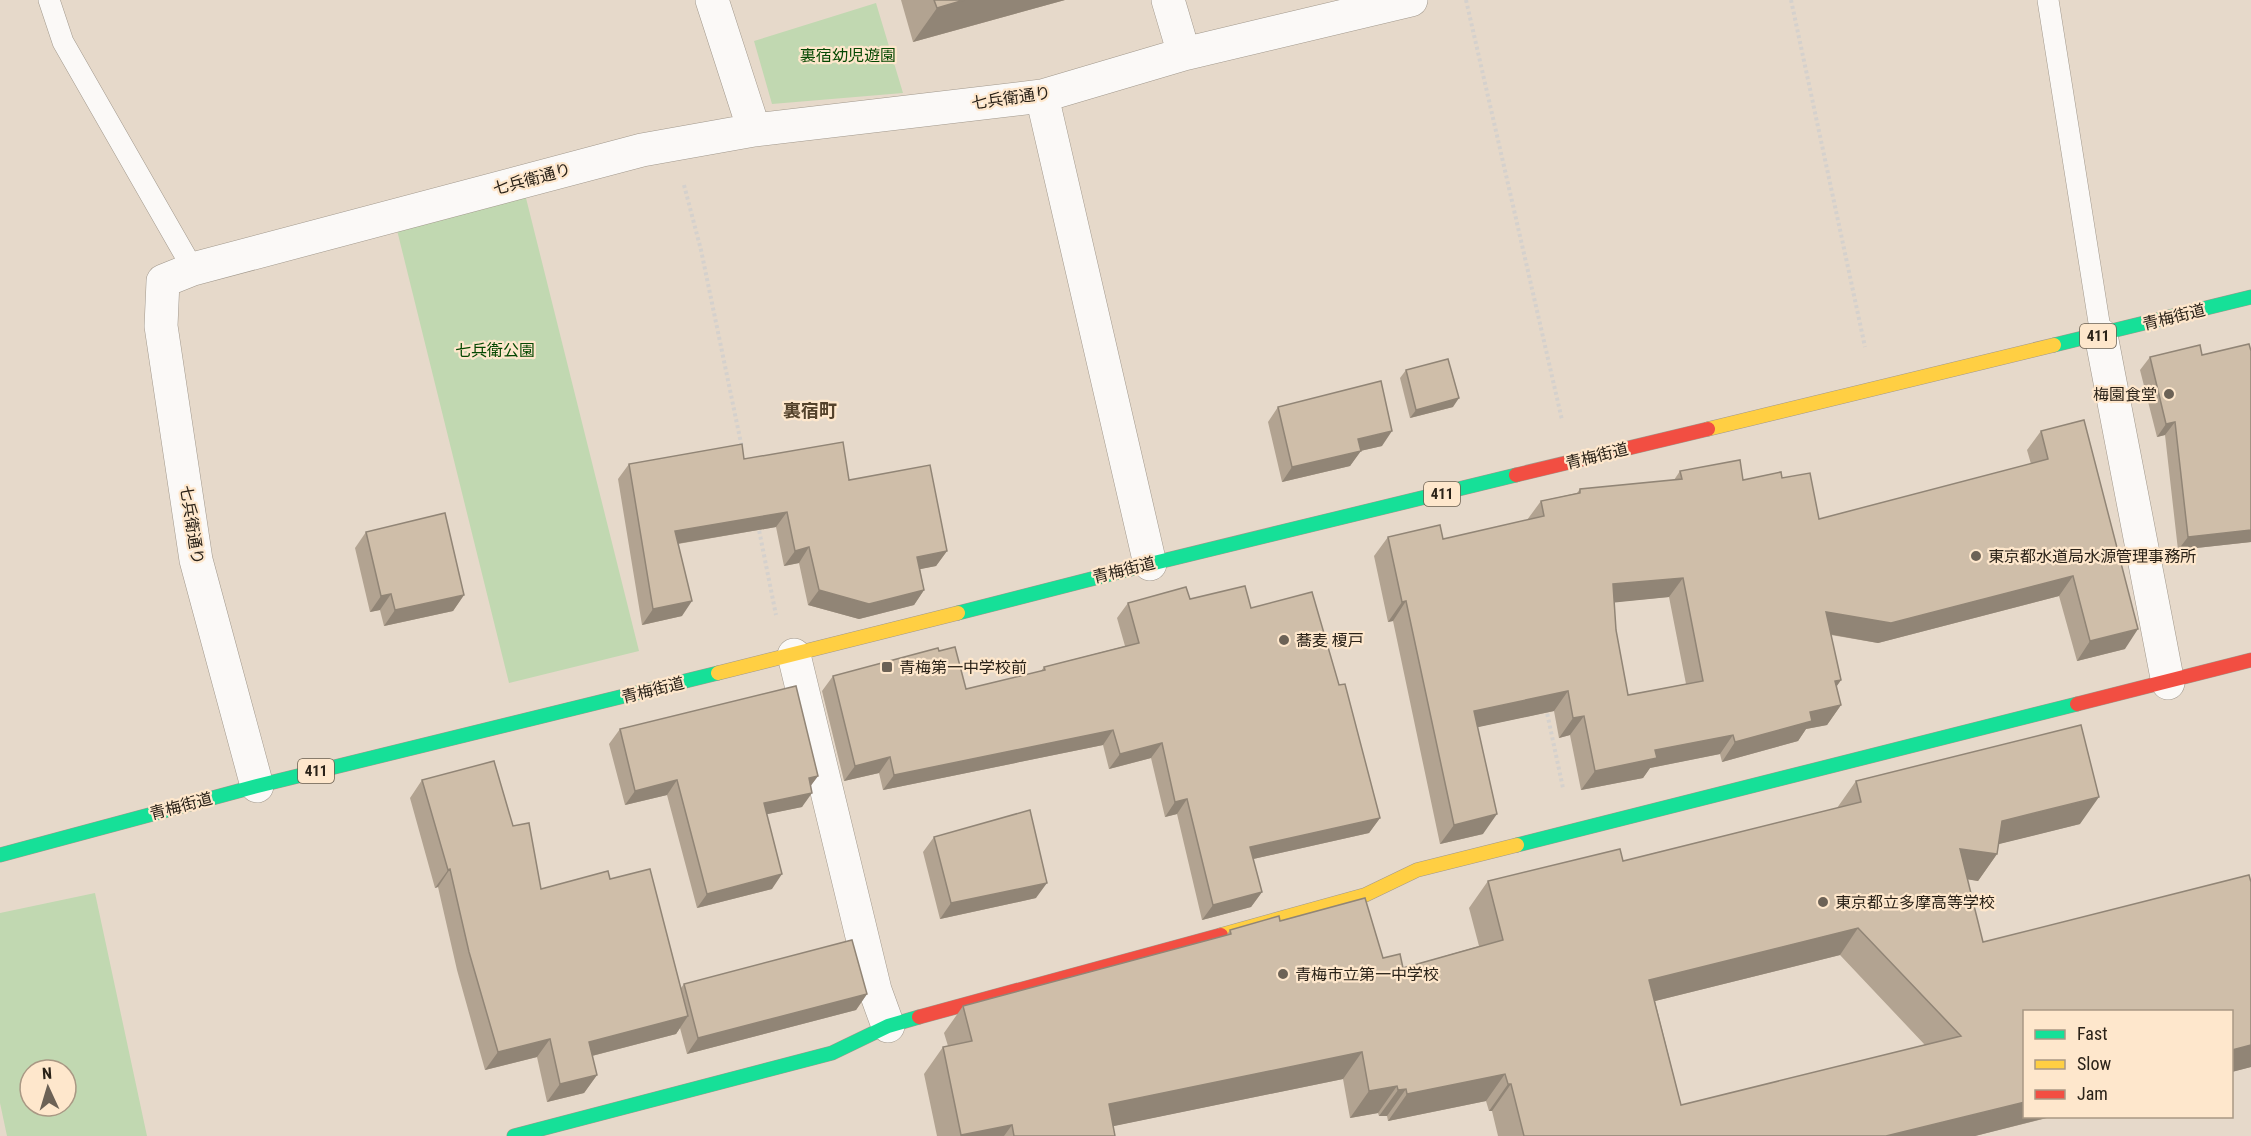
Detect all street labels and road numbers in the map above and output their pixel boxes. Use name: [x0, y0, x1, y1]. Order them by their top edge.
street label: 七兵衛通り: [970, 83, 1052, 113]
street label: 七兵衛通り: [491, 159, 573, 199]
street label: 青梅街道: [2141, 300, 2207, 334]
road number: 411: [2080, 324, 2116, 348]
street label: 青梅街道: [1564, 439, 1630, 473]
road number: 411: [1424, 482, 1460, 506]
street label: 七兵衛通り: [176, 484, 208, 566]
street label: 青梅街道: [1091, 553, 1157, 587]
street label: 青梅街道: [620, 673, 686, 707]
road number: 411: [298, 759, 334, 783]
street label: 青梅街道: [148, 789, 214, 823]

